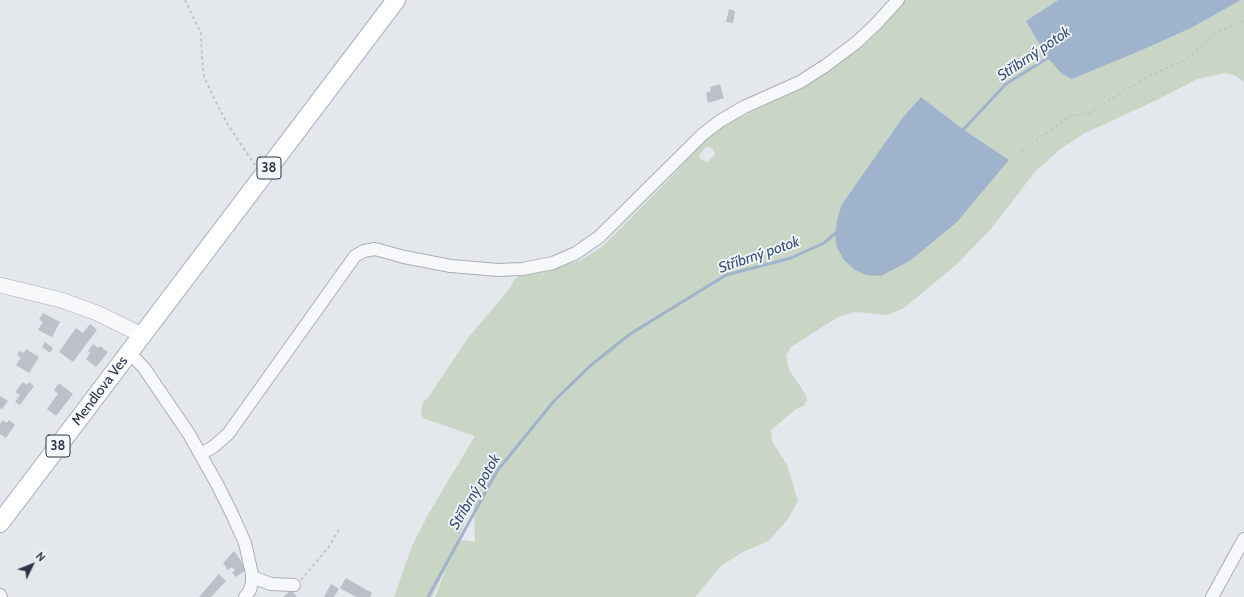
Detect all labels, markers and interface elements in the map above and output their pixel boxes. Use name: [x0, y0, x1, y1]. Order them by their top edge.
water label: Stříbrný potok: [994, 23, 1074, 85]
road number: 38: [257, 157, 281, 179]
water label: Stříbrný potok: [716, 233, 802, 277]
street label: Mendlova Ves: [69, 353, 131, 429]
road number: 38: [46, 435, 70, 457]
water label: Stříbrný potok: [446, 451, 504, 533]
north arrow: [12, 545, 52, 585]
text: N: [33, 549, 49, 564]

